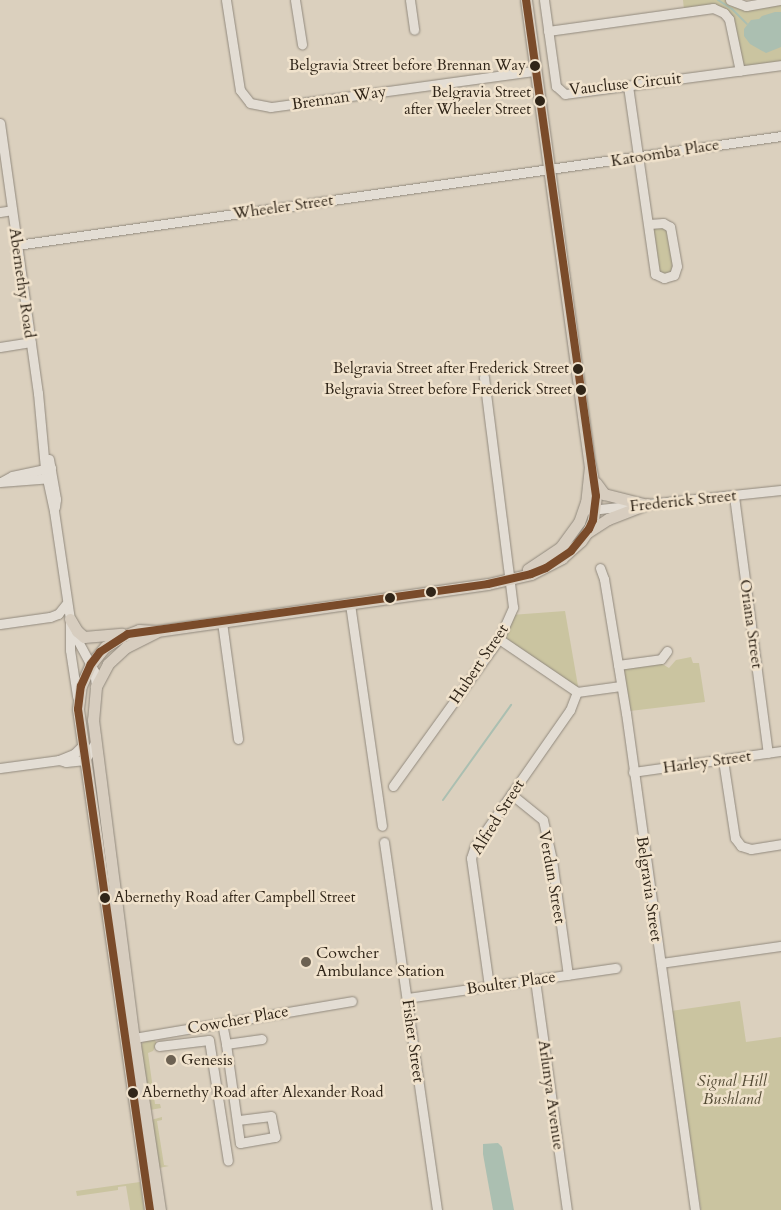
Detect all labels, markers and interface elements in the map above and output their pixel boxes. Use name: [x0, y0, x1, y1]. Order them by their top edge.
place label: Belgravia Street before Brennan Way: [289, 57, 526, 75]
marker: Belgravia Street before Brennan Way: [530, 61, 540, 71]
street label: Vaucluse Circuit: [568, 69, 682, 99]
street label: Brennan Way: [290, 82, 388, 114]
place label: Belgravia Street after Wheeler Street: [404, 83, 531, 118]
marker: Belgravia Street after Wheeler Street: [535, 96, 545, 106]
street label: Katoomba Place: [609, 135, 721, 171]
street label: Wheeler Street: [232, 190, 334, 224]
street label: Abernethy Road: [5, 227, 39, 339]
place label: Belgravia Street after Frederick Street: [333, 360, 569, 378]
marker: Belgravia Street after Frederick Street: [573, 364, 583, 374]
place label: Belgravia Street before Frederick Street: [324, 381, 572, 399]
marker: Belgravia Street before Frederick Street: [576, 385, 586, 395]
street label: Frederick Street: [629, 486, 737, 516]
street label: Oriana Street: [735, 578, 767, 670]
unlabelled marker: [426, 587, 436, 597]
unlabelled marker: [385, 593, 395, 603]
street label: Hubert Street: [445, 621, 513, 707]
street label: Harley Street: [662, 746, 752, 778]
street label: Alfred Street: [467, 776, 529, 858]
street label: Verdun Street: [534, 829, 570, 925]
street label: Belgravia Street: [632, 835, 666, 943]
place label: Abernethy Road after Campbell Street: [114, 889, 356, 907]
marker: Abernethy Road after Campbell Street: [100, 893, 110, 903]
place label: Cowcher Ambulance Station: [316, 943, 444, 981]
marker: Cowcher Ambulance Station: [300, 956, 312, 968]
street label: Boulter Place: [465, 967, 557, 999]
street label: Fisher Street: [398, 998, 428, 1084]
street label: Cowcher Place: [186, 1002, 290, 1038]
street label: Arlunya Avenue: [534, 1039, 568, 1151]
place label: Genesis: [181, 1050, 232, 1070]
marker: Genesis: [165, 1054, 177, 1066]
park label: Signal Hill Bushland: [697, 1071, 767, 1109]
place label: Abernethy Road after Alexander Road: [142, 1084, 383, 1102]
marker: Abernethy Road after Alexander Road: [128, 1088, 138, 1098]

